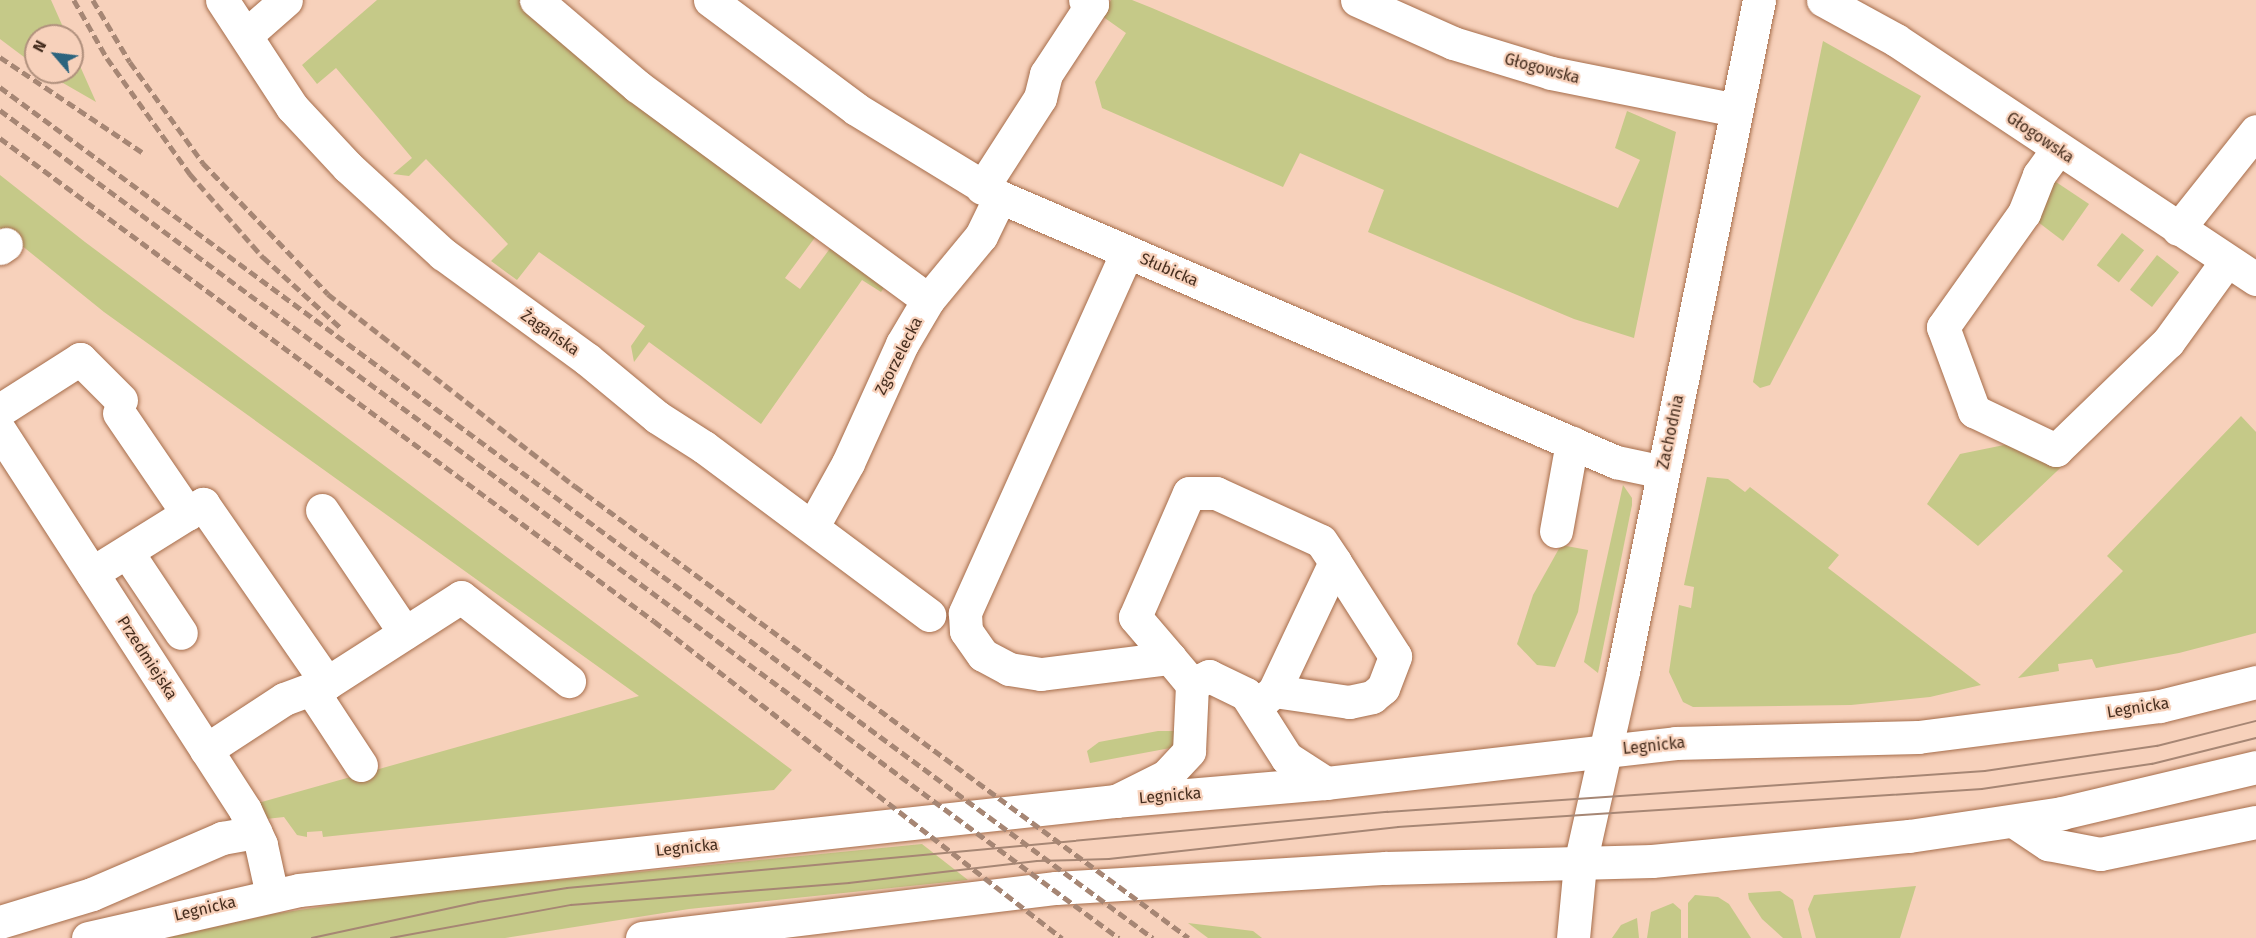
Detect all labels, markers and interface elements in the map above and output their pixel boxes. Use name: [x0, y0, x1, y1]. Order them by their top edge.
north arrow: [24, 24, 84, 84]
text: N: [29, 37, 50, 55]
street label: Głogowska: [1502, 50, 1582, 88]
street label: Głogowska: [2003, 108, 2077, 168]
street label: Słubicka: [1137, 249, 1201, 291]
street label: Żagańska: [517, 306, 583, 360]
street label: Zgorzelecka: [871, 314, 927, 398]
street label: Zachodnia: [1654, 393, 1688, 471]
street label: Przedmiejska: [113, 613, 181, 703]
street label: Legnicka: [2105, 694, 2171, 722]
street label: Legnicka: [1622, 733, 1686, 759]
street label: Legnicka: [1138, 784, 1202, 808]
street label: Legnicka: [655, 835, 719, 861]
street label: Legnicka: [172, 893, 238, 925]

